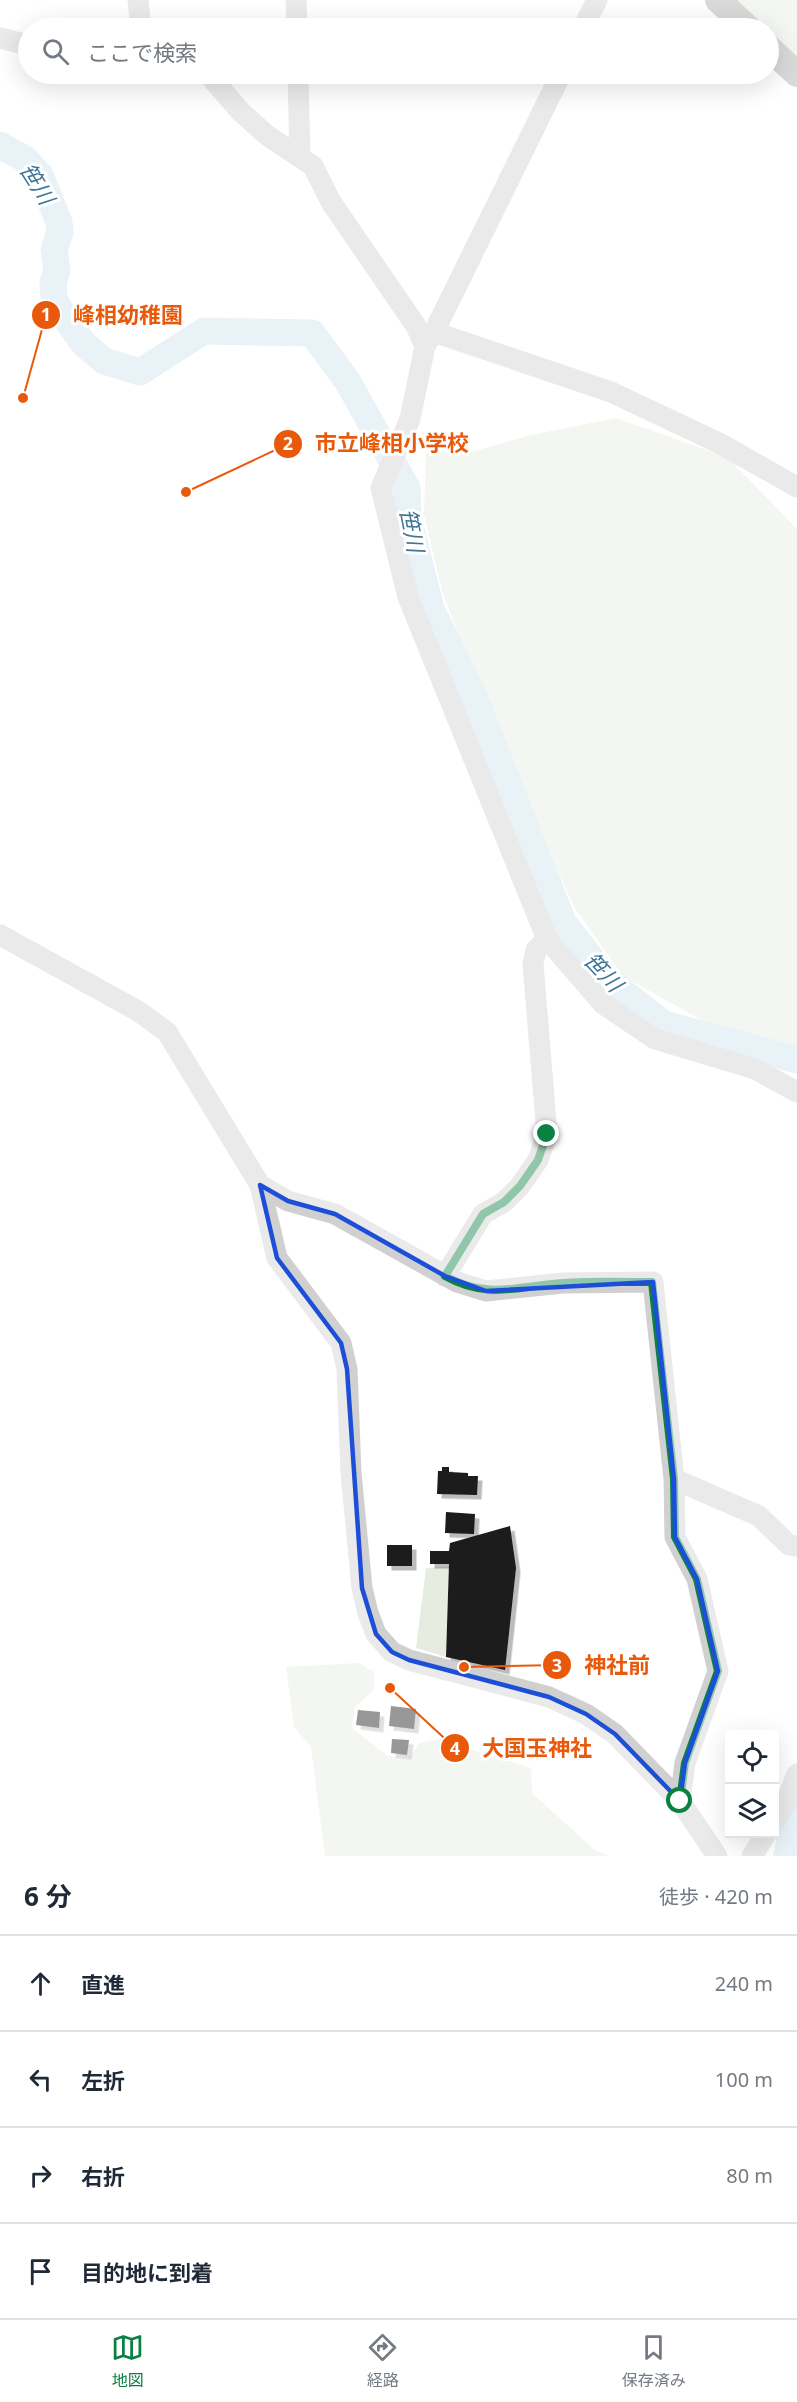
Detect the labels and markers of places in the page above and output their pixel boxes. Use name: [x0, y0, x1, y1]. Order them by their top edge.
callout: 峰相幼稚園: [31, 295, 195, 335]
callout: 市立峰相小学校: [273, 424, 481, 464]
callout: 神社前: [542, 1645, 662, 1685]
callout: 大国玉神社: [440, 1728, 604, 1768]

